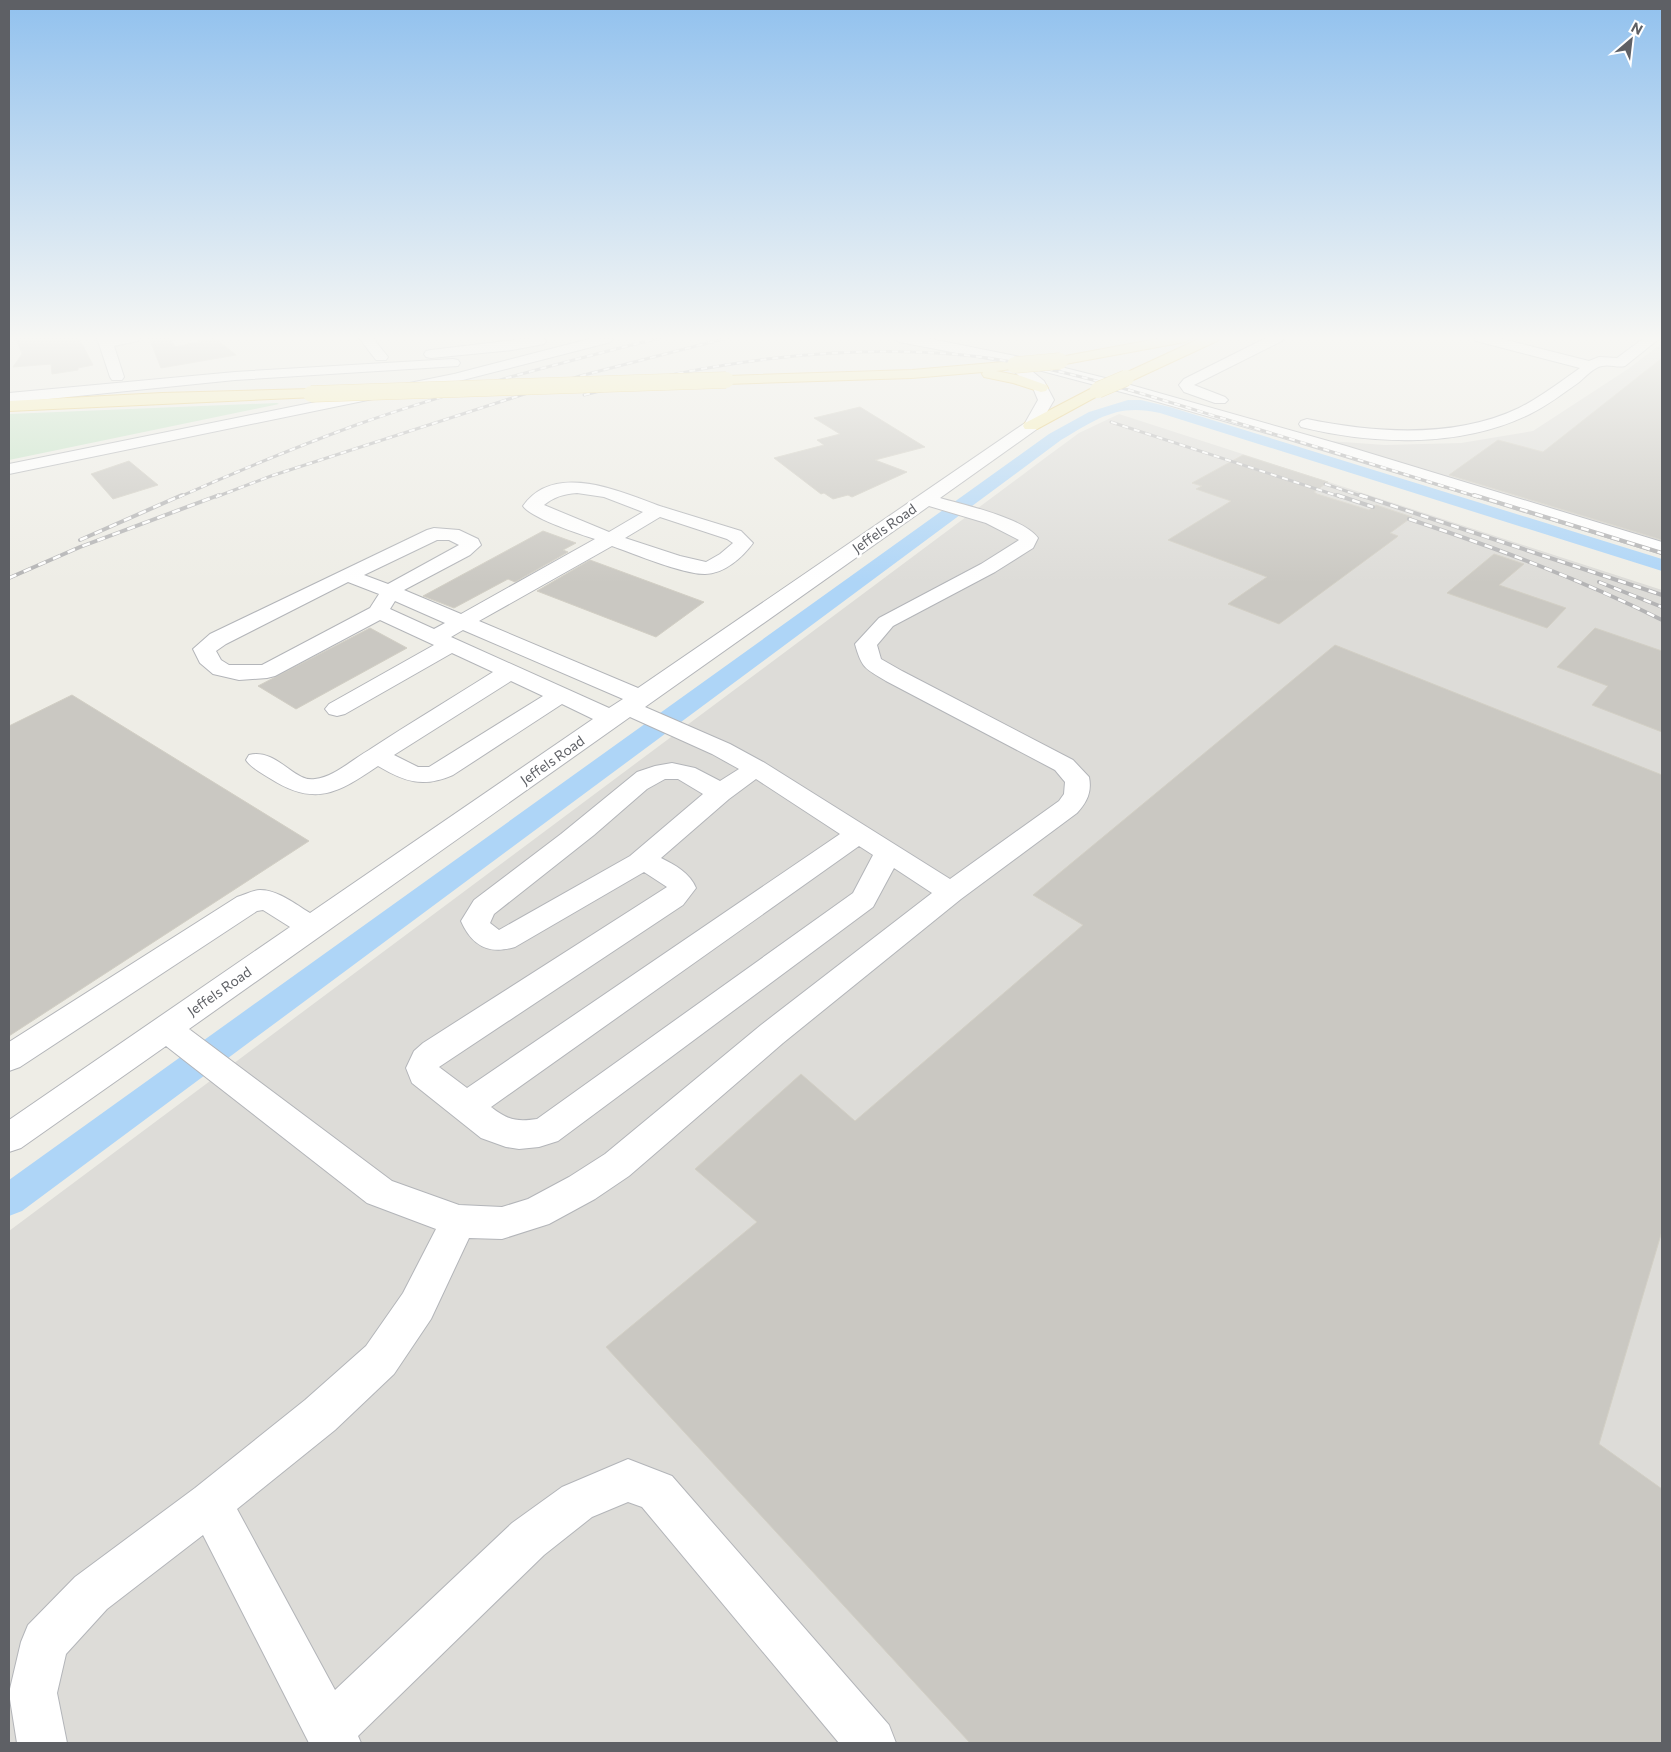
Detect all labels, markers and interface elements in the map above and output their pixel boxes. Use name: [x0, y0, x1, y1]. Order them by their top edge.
north arrow: [1606, 15, 1656, 65]
text: N: [1629, 18, 1646, 38]
street label: Jeffels Road: [849, 500, 919, 556]
street label: Jeffels Road: [517, 732, 587, 788]
street label: Jeffels Road: [184, 963, 254, 1019]

